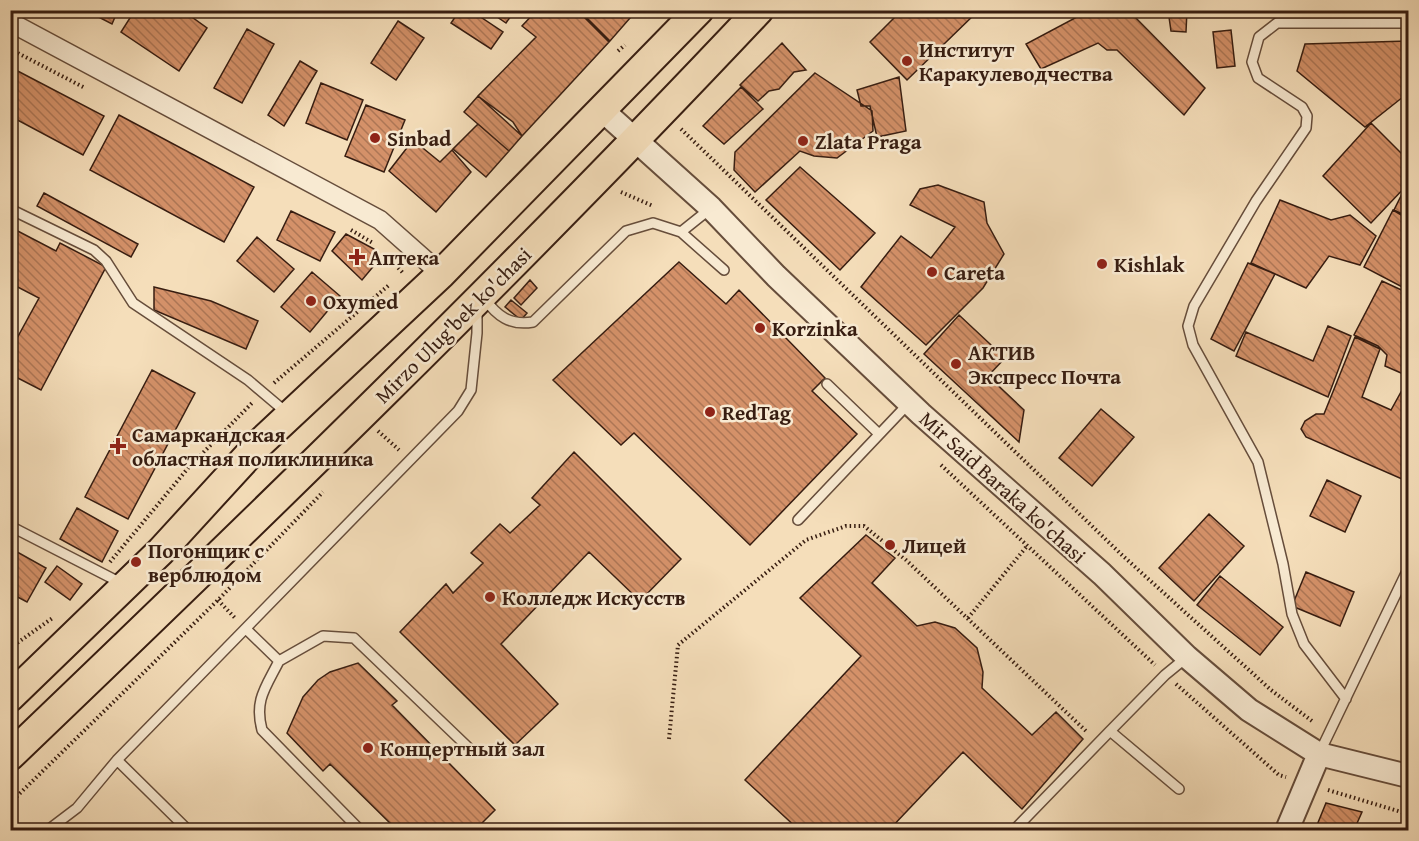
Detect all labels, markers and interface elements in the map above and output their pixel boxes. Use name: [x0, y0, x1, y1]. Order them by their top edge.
place label: Институт Каракулеводчества: [919, 34, 1113, 89]
marker: Институт Каракулеводчества: [900, 54, 914, 68]
place label: Sinbad: [387, 123, 451, 154]
place label: Zlata Praga: [815, 126, 922, 157]
marker: Sinbad: [368, 131, 382, 145]
marker: Zlata Praga: [796, 134, 810, 148]
street label: Mirzo Ulug'bek ko'chasi: [368, 240, 538, 410]
place label: Аптека: [369, 242, 439, 273]
place label: Kishlak: [1114, 249, 1185, 280]
marker: Аптека: [350, 250, 364, 264]
place label: Careta: [944, 257, 1005, 288]
marker: Kishlak: [1095, 257, 1109, 271]
marker: Careta: [925, 265, 939, 279]
place label: Oxymed: [323, 286, 398, 317]
marker: Oxymed: [304, 294, 318, 308]
place label: Korzinka: [772, 313, 858, 344]
marker: Korzinka: [753, 321, 767, 335]
place label: АКТИВ Экспресс Почта: [968, 337, 1121, 392]
marker: АКТИВ Экспресс Почта: [949, 357, 963, 371]
place label: RedTag: [722, 397, 792, 428]
street label: Mir Said Baraka ko'chasi: [913, 404, 1093, 571]
marker: RedTag: [703, 405, 717, 419]
place label: Самаркандская областная поликлиника: [132, 419, 374, 474]
marker: Самаркандская областная поликлиника: [109, 437, 127, 455]
place label: Лицей: [902, 530, 966, 561]
place label: Погонщик с верблюдом: [148, 535, 265, 590]
marker: Лицей: [883, 538, 897, 552]
marker: Погонщик с верблюдом: [129, 555, 143, 569]
place label: Колледж Искусств: [502, 582, 686, 613]
marker: Колледж Искусств: [483, 590, 497, 604]
place label: Концертный зал: [380, 733, 545, 764]
marker: Концертный зал: [361, 741, 375, 755]

